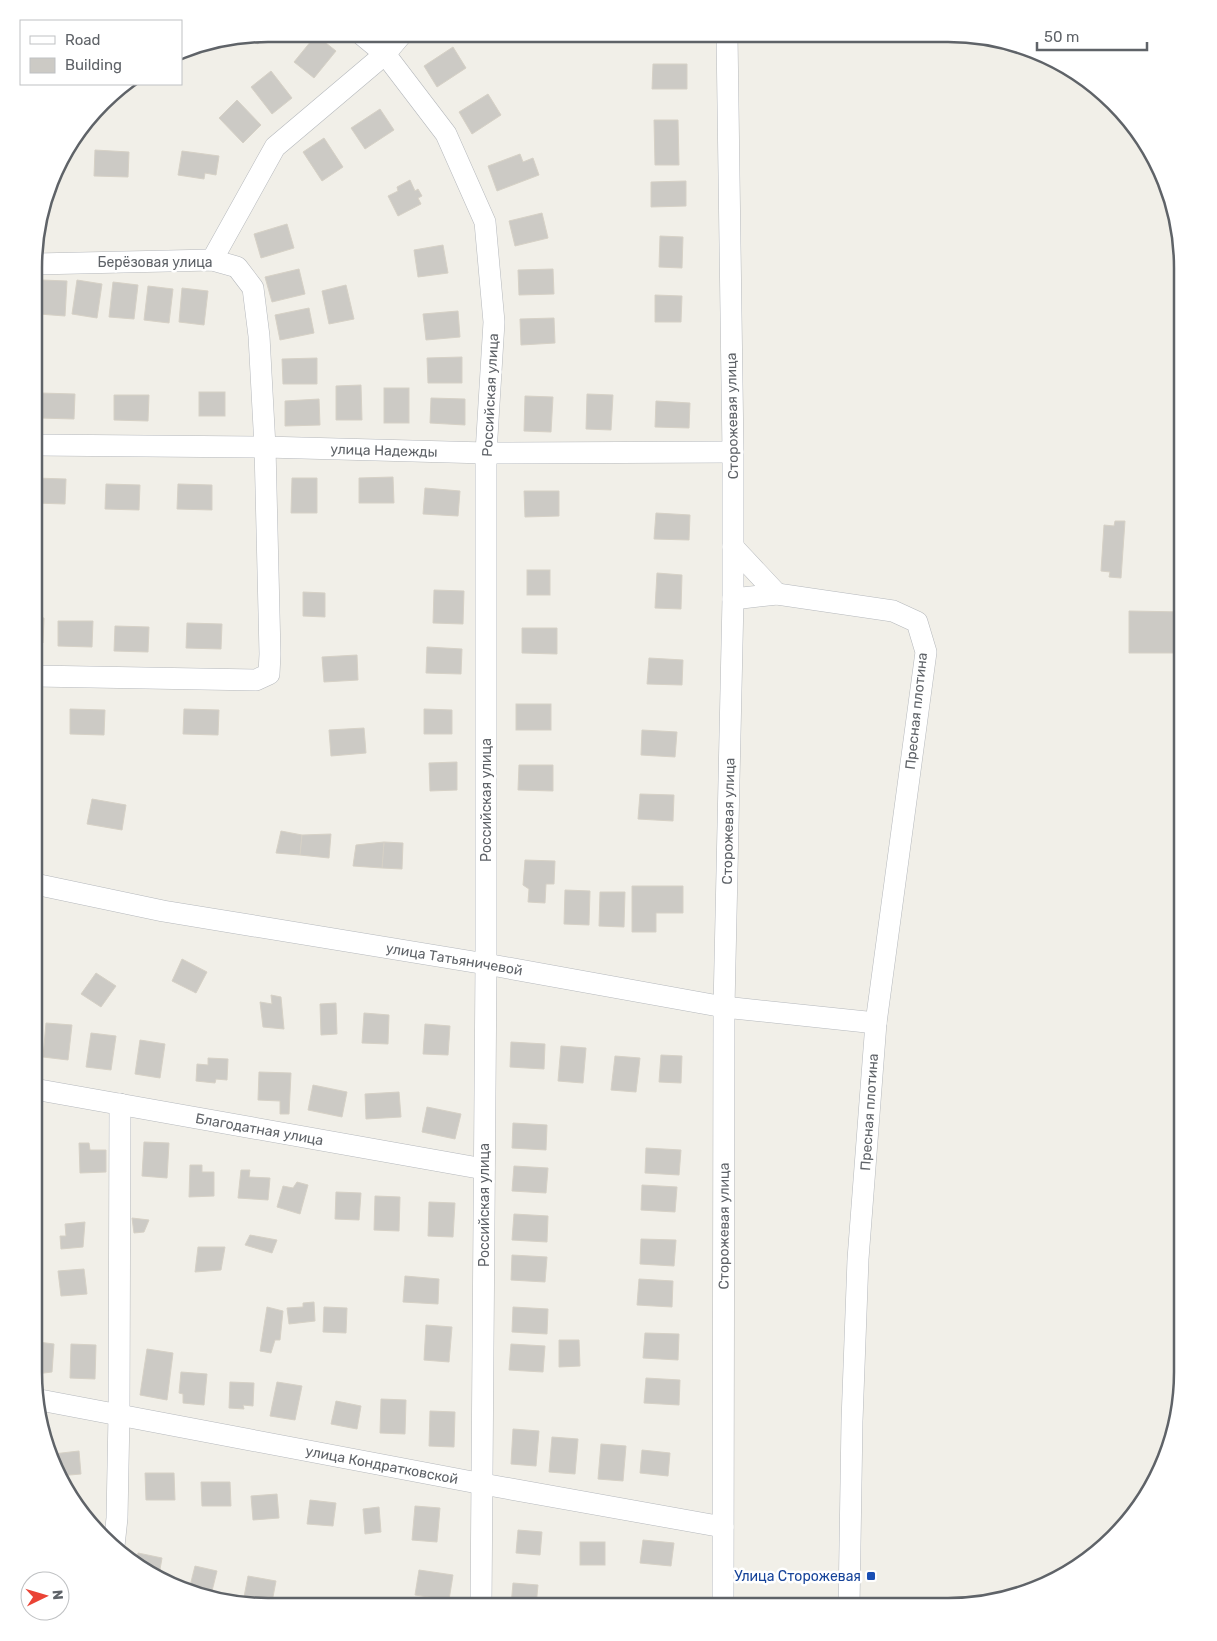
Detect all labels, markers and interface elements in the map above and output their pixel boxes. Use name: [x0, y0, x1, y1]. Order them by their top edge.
legend: [20, 20, 182, 85]
scale bar: [1037, 20, 1147, 52]
text: 50 m: [1044, 28, 1079, 46]
text: Road: [65, 31, 101, 49]
text: Building: [65, 56, 122, 74]
street label: Берёзовая улица: [97, 254, 213, 271]
street label: Российская улица: [479, 333, 502, 457]
street label: Сторожевая улица: [723, 352, 742, 480]
street label: улица Надежды: [330, 441, 438, 461]
street label: Пресная плотина: [902, 652, 931, 770]
street label: Российская улица: [478, 738, 495, 862]
street label: Сторожевая улица: [719, 757, 738, 885]
street label: улица Татьяничевой: [385, 940, 524, 979]
street label: Пресная плотина: [857, 1053, 882, 1171]
street label: Благодатная улица: [194, 1110, 325, 1149]
street label: Российская улица: [476, 1143, 493, 1267]
street label: Сторожевая улица: [716, 1163, 733, 1289]
street label: улица Кондратковской: [304, 1443, 460, 1488]
place label: Улица Сторожевая: [734, 1568, 861, 1585]
marker: Улица Сторожевая: [865, 1570, 877, 1582]
north arrow: [20, 1571, 70, 1621]
text: N: [49, 1589, 66, 1601]

